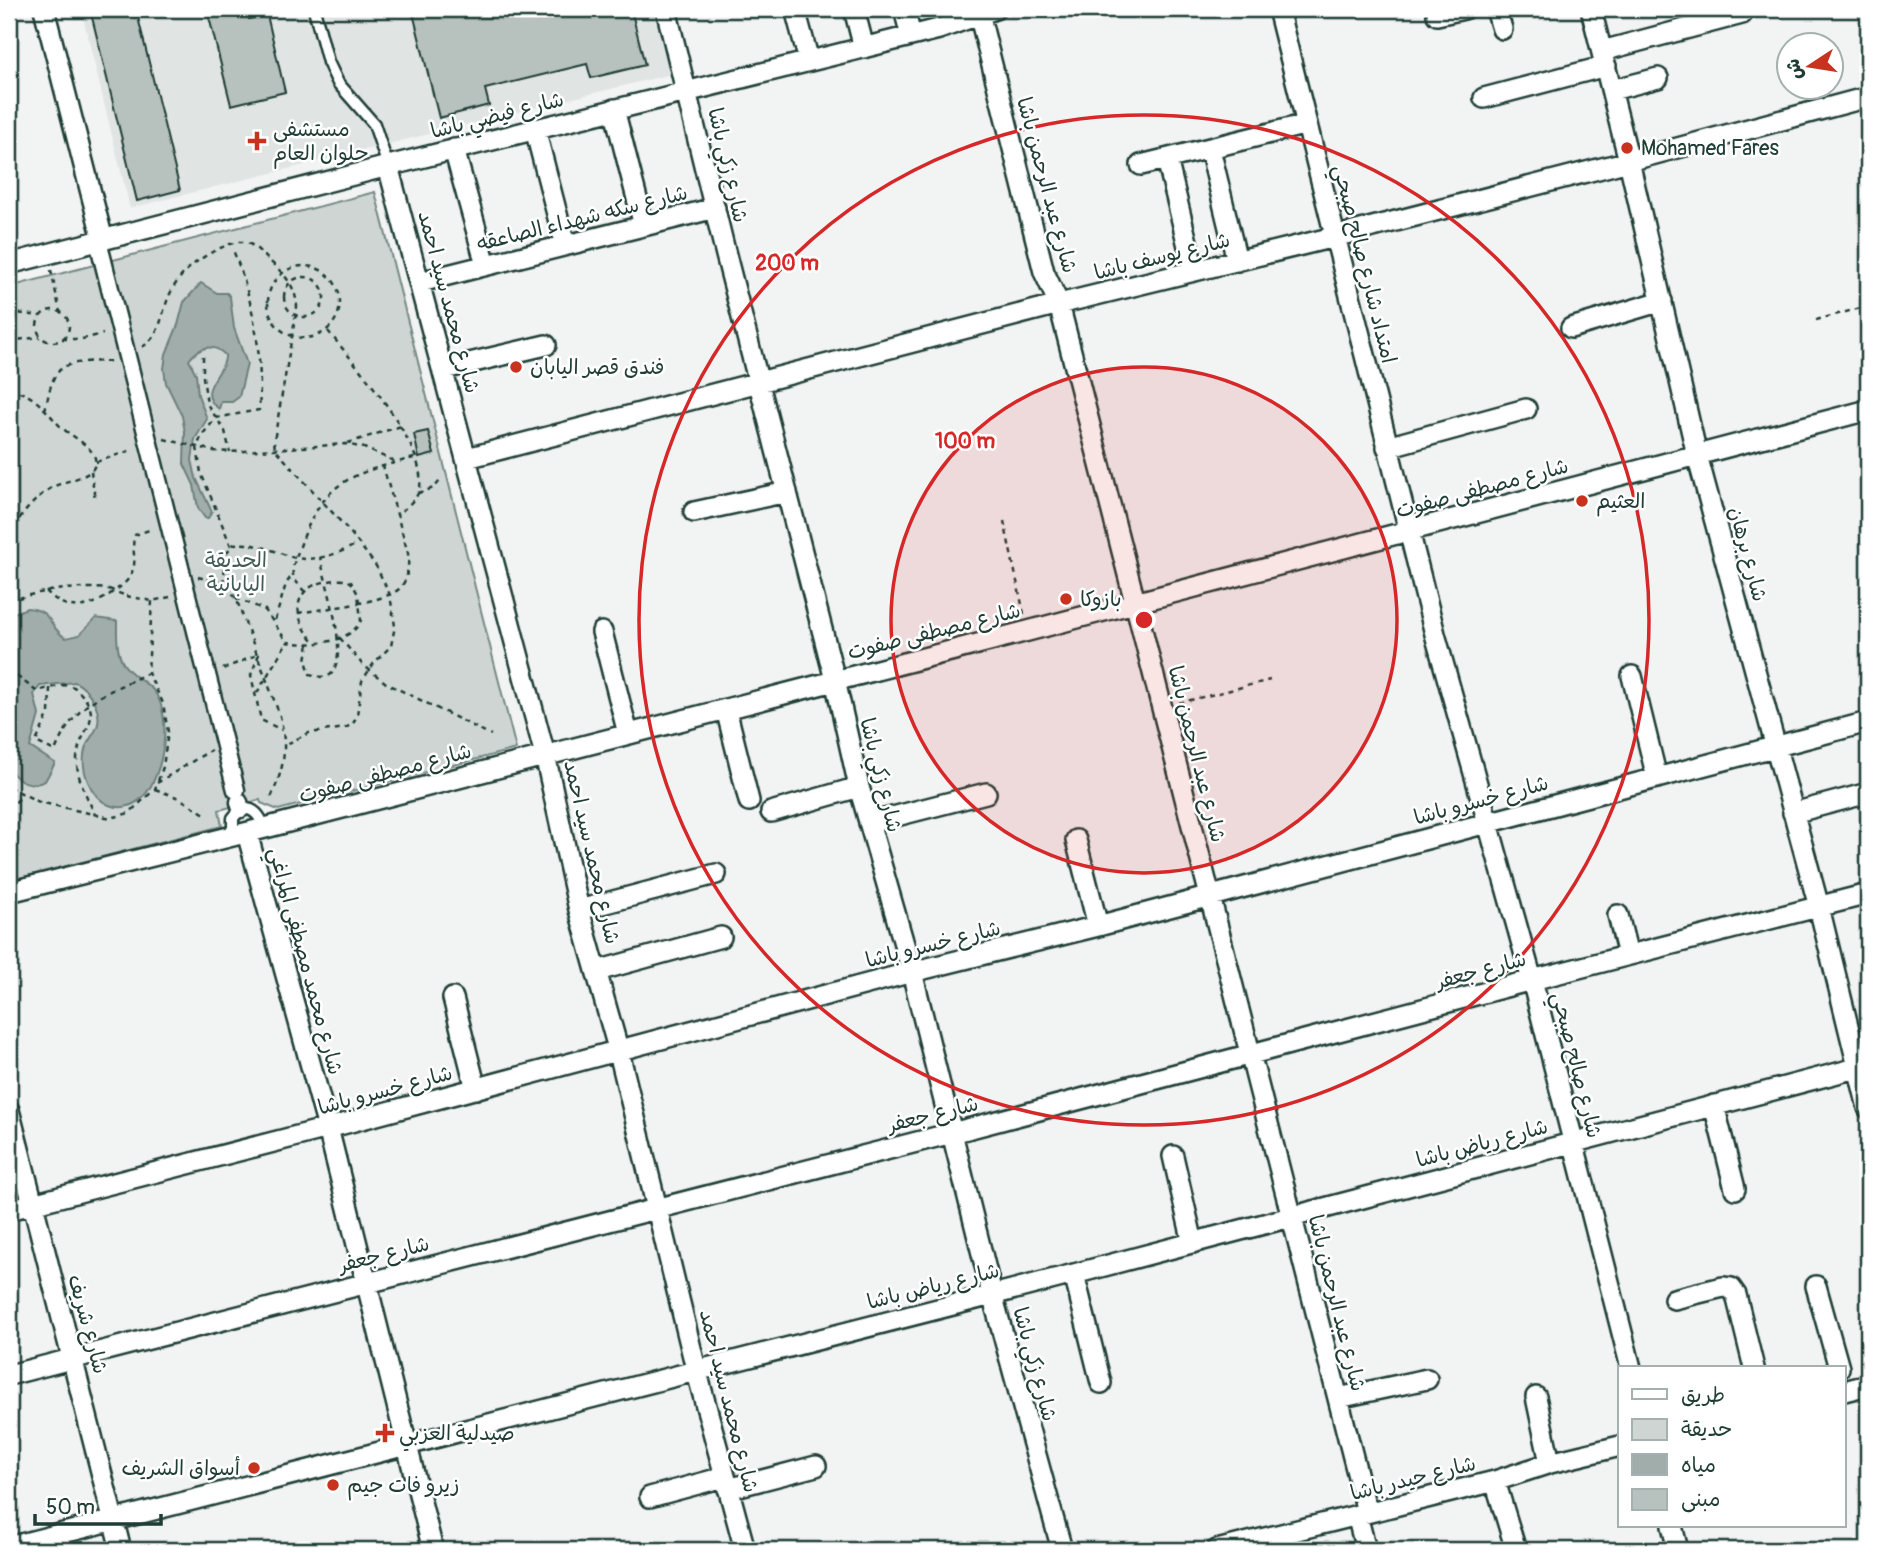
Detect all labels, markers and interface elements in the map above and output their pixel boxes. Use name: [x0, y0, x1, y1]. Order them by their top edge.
north arrow: [1776, 32, 1846, 102]
text: ش: [1780, 57, 1808, 82]
street label: شارع فيضي باشا: [428, 86, 568, 150]
street label: شارع عبد الرحمن باشا: [1009, 94, 1083, 276]
street label: شارع زكي باشا: [696, 105, 754, 226]
place label: مستشفى حلوان العام: [273, 116, 368, 169]
marker: مستشفى حلوان العام: [247, 131, 267, 151]
place label: Mohamed Fares: [1641, 135, 1779, 162]
marker: Mohamed Fares: [1619, 140, 1635, 156]
street label: امتداد شارع صالح صبحي: [1322, 162, 1402, 367]
street label: شارع سكه شهداء الصاعقه: [474, 179, 691, 259]
street label: شارع محمد سيد احمد: [410, 208, 486, 397]
street label: شارع يوسف باشا: [1091, 227, 1233, 287]
text: 200 m: [755, 250, 819, 277]
place label: فندق قصر اليابان: [530, 354, 665, 381]
marker: فندق قصر اليابان: [508, 359, 524, 375]
text: 100 m: [935, 428, 995, 455]
street label: شارع مصطفى صفوت: [1393, 452, 1572, 525]
place label: العثيم: [1596, 488, 1646, 517]
marker: العثيم: [1574, 493, 1590, 509]
street label: شارع برهان: [1721, 504, 1773, 605]
park label: الحديقة اليابانية: [205, 547, 267, 598]
place label: بازوكا: [1080, 586, 1122, 613]
marker: بازوكا: [1058, 591, 1074, 607]
street label: شارع مصطفى صفوت: [845, 597, 1024, 667]
centre of rings: [1132, 608, 1156, 632]
street label: شارع عبد الرحمن باشا: [1161, 663, 1232, 846]
street label: شارع زكي باشا: [848, 715, 908, 836]
street label: شارع مصطفى صفوت: [296, 737, 475, 810]
street label: شارع محمد سيد احمد: [556, 758, 626, 947]
street label: شارع خسرو باشا: [1411, 770, 1552, 832]
street label: شارع محمد مصطفى المراغي: [257, 844, 349, 1079]
street label: شارع خسرو باشا: [863, 915, 1004, 975]
street label: شارع جعفر: [1431, 945, 1530, 997]
street label: شارع صالح صبحي: [1540, 989, 1608, 1142]
street label: شارع خسرو باشا: [315, 1060, 456, 1122]
street label: شارع جعفر: [883, 1090, 981, 1140]
street label: شارع رياض باشا: [1413, 1113, 1551, 1175]
street label: شارع عبد الرحمن باشا: [1301, 1212, 1372, 1395]
street label: شارع جعفر: [334, 1230, 432, 1280]
street label: شارع رياض باشا: [864, 1257, 1002, 1317]
street label: شارع شريف: [60, 1272, 114, 1377]
street label: شارع زكي باشا: [1001, 1304, 1063, 1426]
street label: شارع محمد سيد احمد: [692, 1307, 764, 1496]
legend: [1618, 1366, 1846, 1528]
text: طريق: [1681, 1382, 1725, 1409]
text: حديقة: [1681, 1416, 1732, 1443]
place label: صيدلية العزبي: [399, 1420, 515, 1452]
marker: صيدلية العزبي: [377, 1425, 393, 1441]
street label: شارع حيدر باشا: [1347, 1450, 1479, 1508]
text: مياه: [1681, 1452, 1716, 1479]
place label: أسواق الشريف: [121, 1455, 240, 1482]
marker: أسواق الشريف: [246, 1460, 262, 1476]
place label: زيرو فات جيم: [347, 1472, 460, 1501]
marker: زيرو فات جيم: [325, 1477, 341, 1493]
scale bar: [35, 1482, 161, 1526]
text: مبنى: [1681, 1486, 1720, 1513]
text: 50 m: [46, 1494, 95, 1521]

